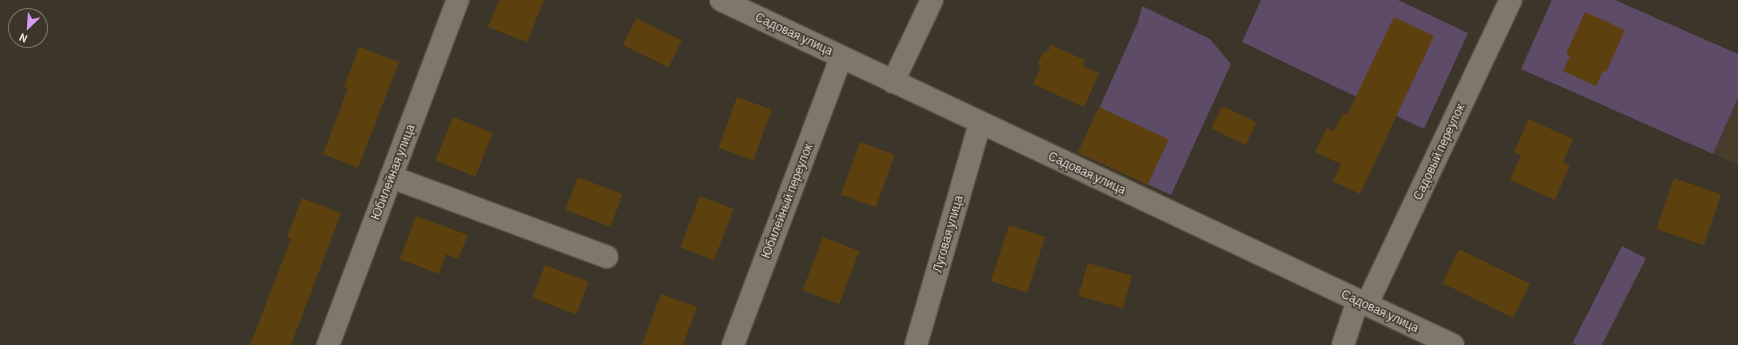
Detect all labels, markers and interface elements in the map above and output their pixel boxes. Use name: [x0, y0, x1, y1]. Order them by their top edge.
north arrow: [8, 8, 48, 48]
street label: Садовая улица: [753, 10, 835, 58]
text: N: [17, 31, 29, 46]
street label: Садовый переулок: [1410, 102, 1468, 202]
street label: Юбилейная улица: [368, 122, 418, 222]
street label: Юбилейный переулок: [758, 142, 816, 260]
street label: Садовая улица: [1046, 149, 1128, 197]
street label: Луговая улица: [930, 194, 966, 274]
street label: Садовая улица: [1339, 287, 1421, 335]

